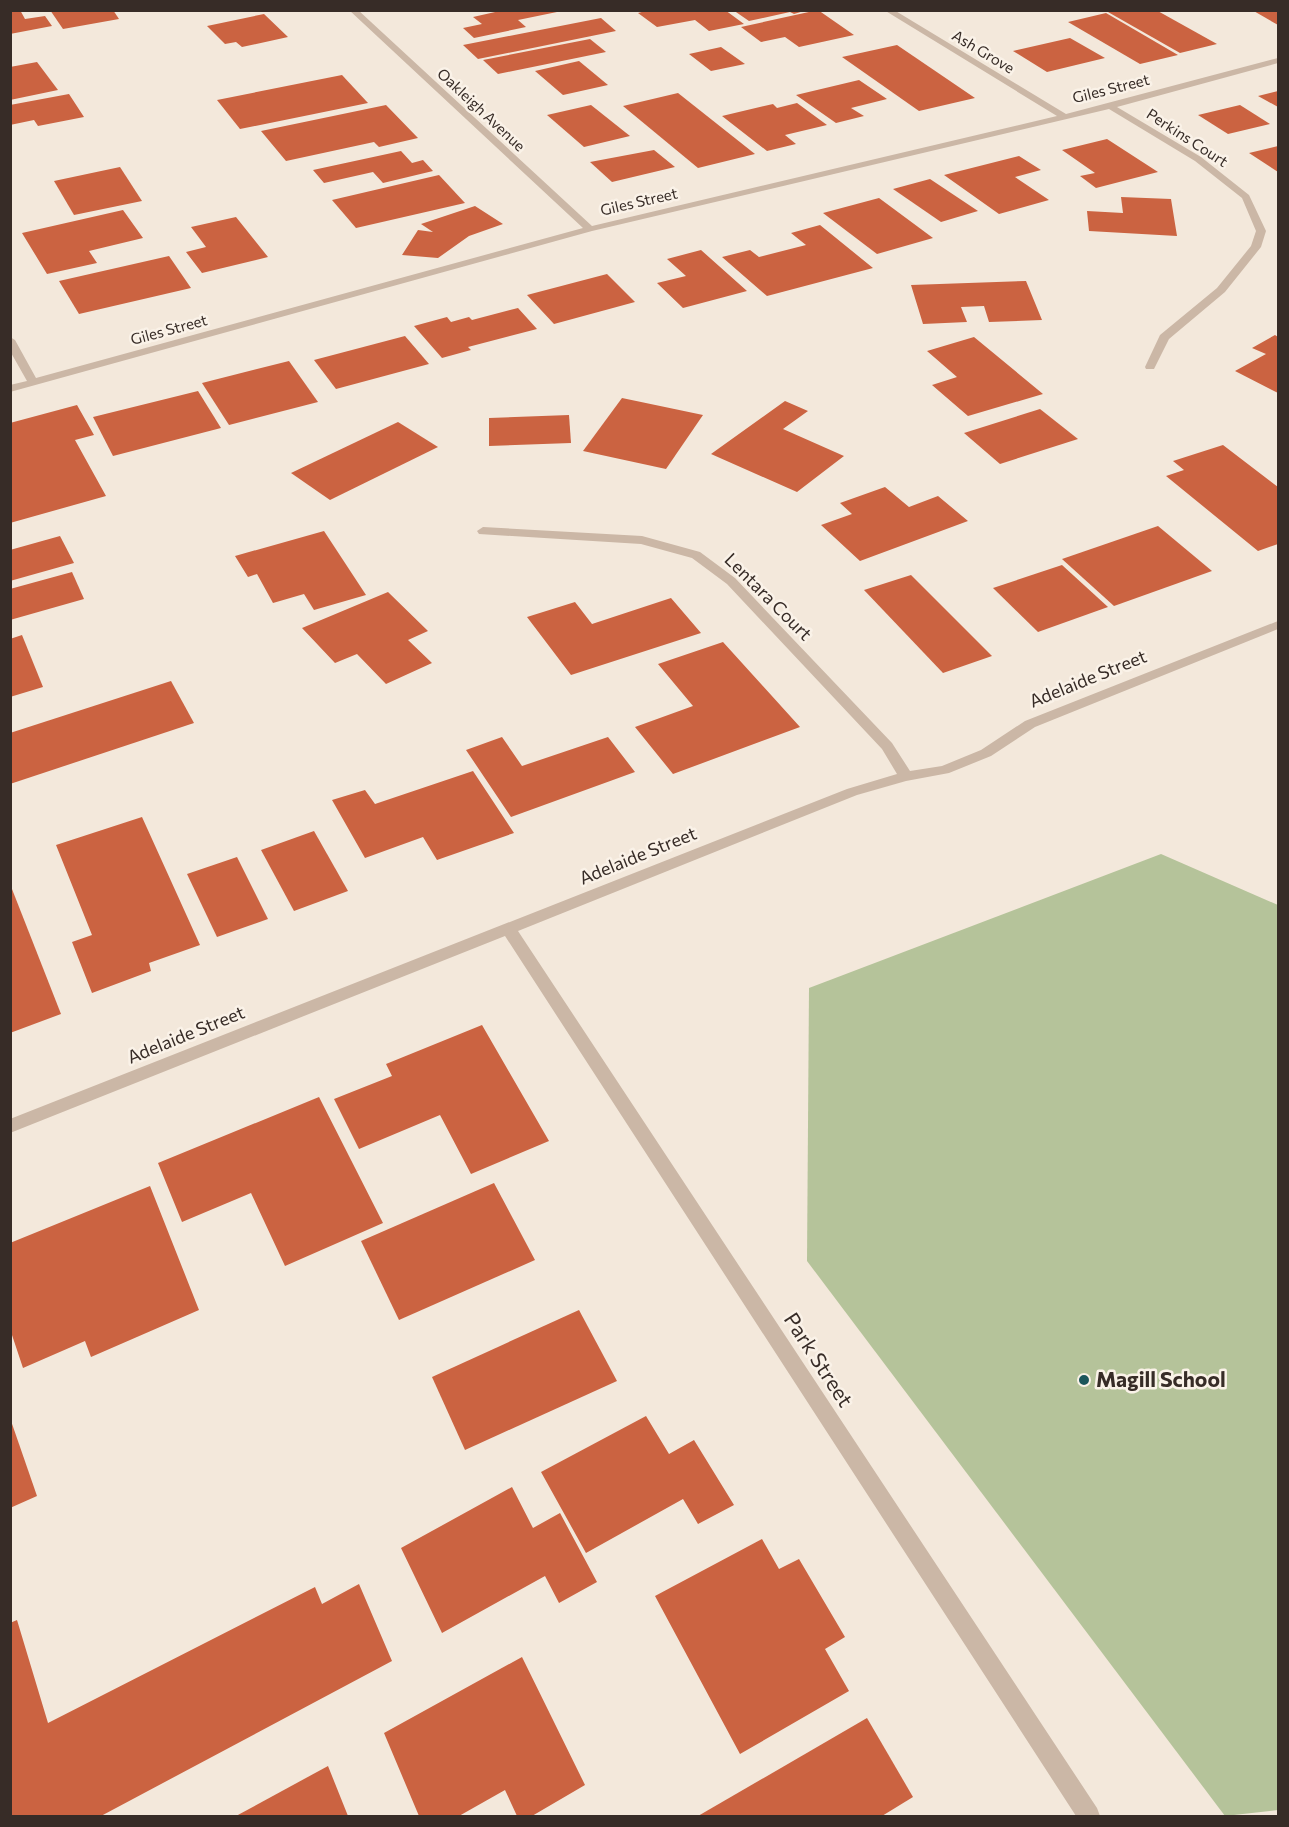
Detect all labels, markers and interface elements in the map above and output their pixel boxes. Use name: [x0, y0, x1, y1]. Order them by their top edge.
street label: Ash Grove: [949, 26, 1018, 77]
street label: Oakleigh Avenue: [434, 64, 529, 155]
street label: Giles Street: [1070, 70, 1151, 106]
street label: Perkins Court: [1144, 104, 1231, 170]
street label: Giles Street: [598, 183, 679, 219]
street label: Giles Street: [128, 310, 209, 348]
street label: Lentara Court: [720, 548, 817, 645]
street label: Adelaide Street: [1026, 645, 1150, 712]
street label: Adelaide Street: [576, 822, 700, 889]
street label: Adelaide Street: [124, 1001, 248, 1068]
street label: Park Street: [780, 1307, 859, 1411]
place label: Magill School: [1096, 1366, 1226, 1391]
marker: Magill School: [1077, 1373, 1091, 1387]

